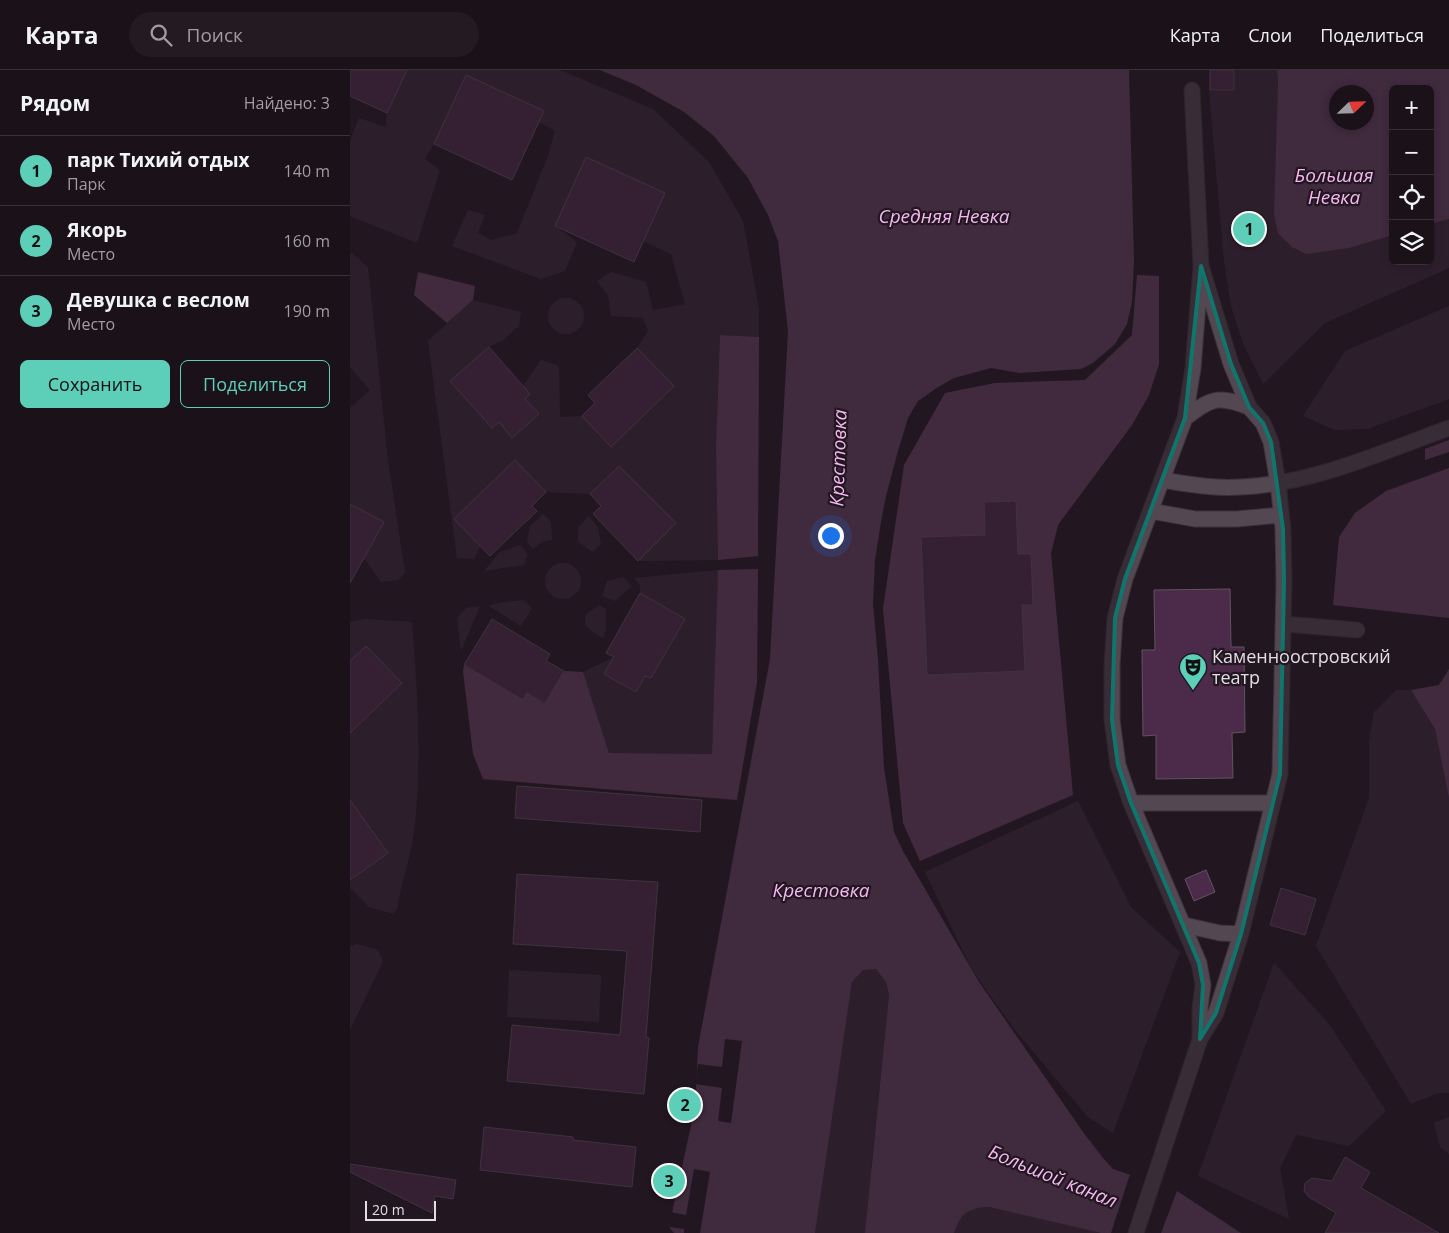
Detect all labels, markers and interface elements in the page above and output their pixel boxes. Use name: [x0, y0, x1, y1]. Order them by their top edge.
search box: [129, 12, 479, 57]
text: Карта: [25, 18, 99, 51]
icon: search: [147, 21, 175, 49]
text: Поиск: [187, 22, 243, 48]
text: Карта: [1170, 23, 1220, 47]
text: Слои: [1248, 23, 1292, 47]
text: Поделиться: [1320, 23, 1424, 47]
north arrow: [1329, 85, 1374, 130]
map controls: [1389, 85, 1434, 265]
button: +: [1389, 85, 1434, 130]
text: Рядом: [20, 89, 90, 117]
text: Найдено: 3: [244, 92, 330, 114]
button: −: [1389, 130, 1434, 175]
text: парк Тихий отдых: [67, 147, 250, 173]
text: 1: [31, 160, 41, 182]
text: 140 m: [284, 160, 330, 182]
water label: Большая Невка: [1295, 162, 1373, 210]
text: Парк: [67, 173, 106, 195]
button: locate: [1389, 175, 1434, 220]
water label: Средняя Невка: [878, 203, 1010, 229]
pin: 1: [1233, 210, 1265, 248]
text: Якорь: [67, 217, 127, 243]
button: layers: [1389, 220, 1434, 265]
text: 2: [31, 230, 41, 252]
text: 160 m: [284, 230, 330, 252]
text: Место: [67, 243, 115, 265]
text: Девушка с веслом: [67, 287, 250, 313]
text: 3: [31, 300, 41, 322]
text: 190 m: [284, 300, 330, 322]
text: Место: [67, 313, 115, 335]
button: Сохранить: [20, 360, 170, 408]
button: Поделиться: [180, 360, 330, 408]
water label: Крестовка: [823, 409, 853, 507]
your location: [818, 523, 844, 549]
place label: Каменноостровский театр: [1212, 644, 1391, 689]
theatre icon: Каменноостровский театр: [1178, 652, 1208, 691]
water label: Крестовка: [773, 877, 870, 903]
pin: 2: [669, 1086, 701, 1124]
water label: Большой канал: [985, 1138, 1121, 1214]
pin: 3: [653, 1162, 685, 1200]
scale bar: [365, 1198, 436, 1221]
text: 20 m: [372, 1200, 405, 1219]

